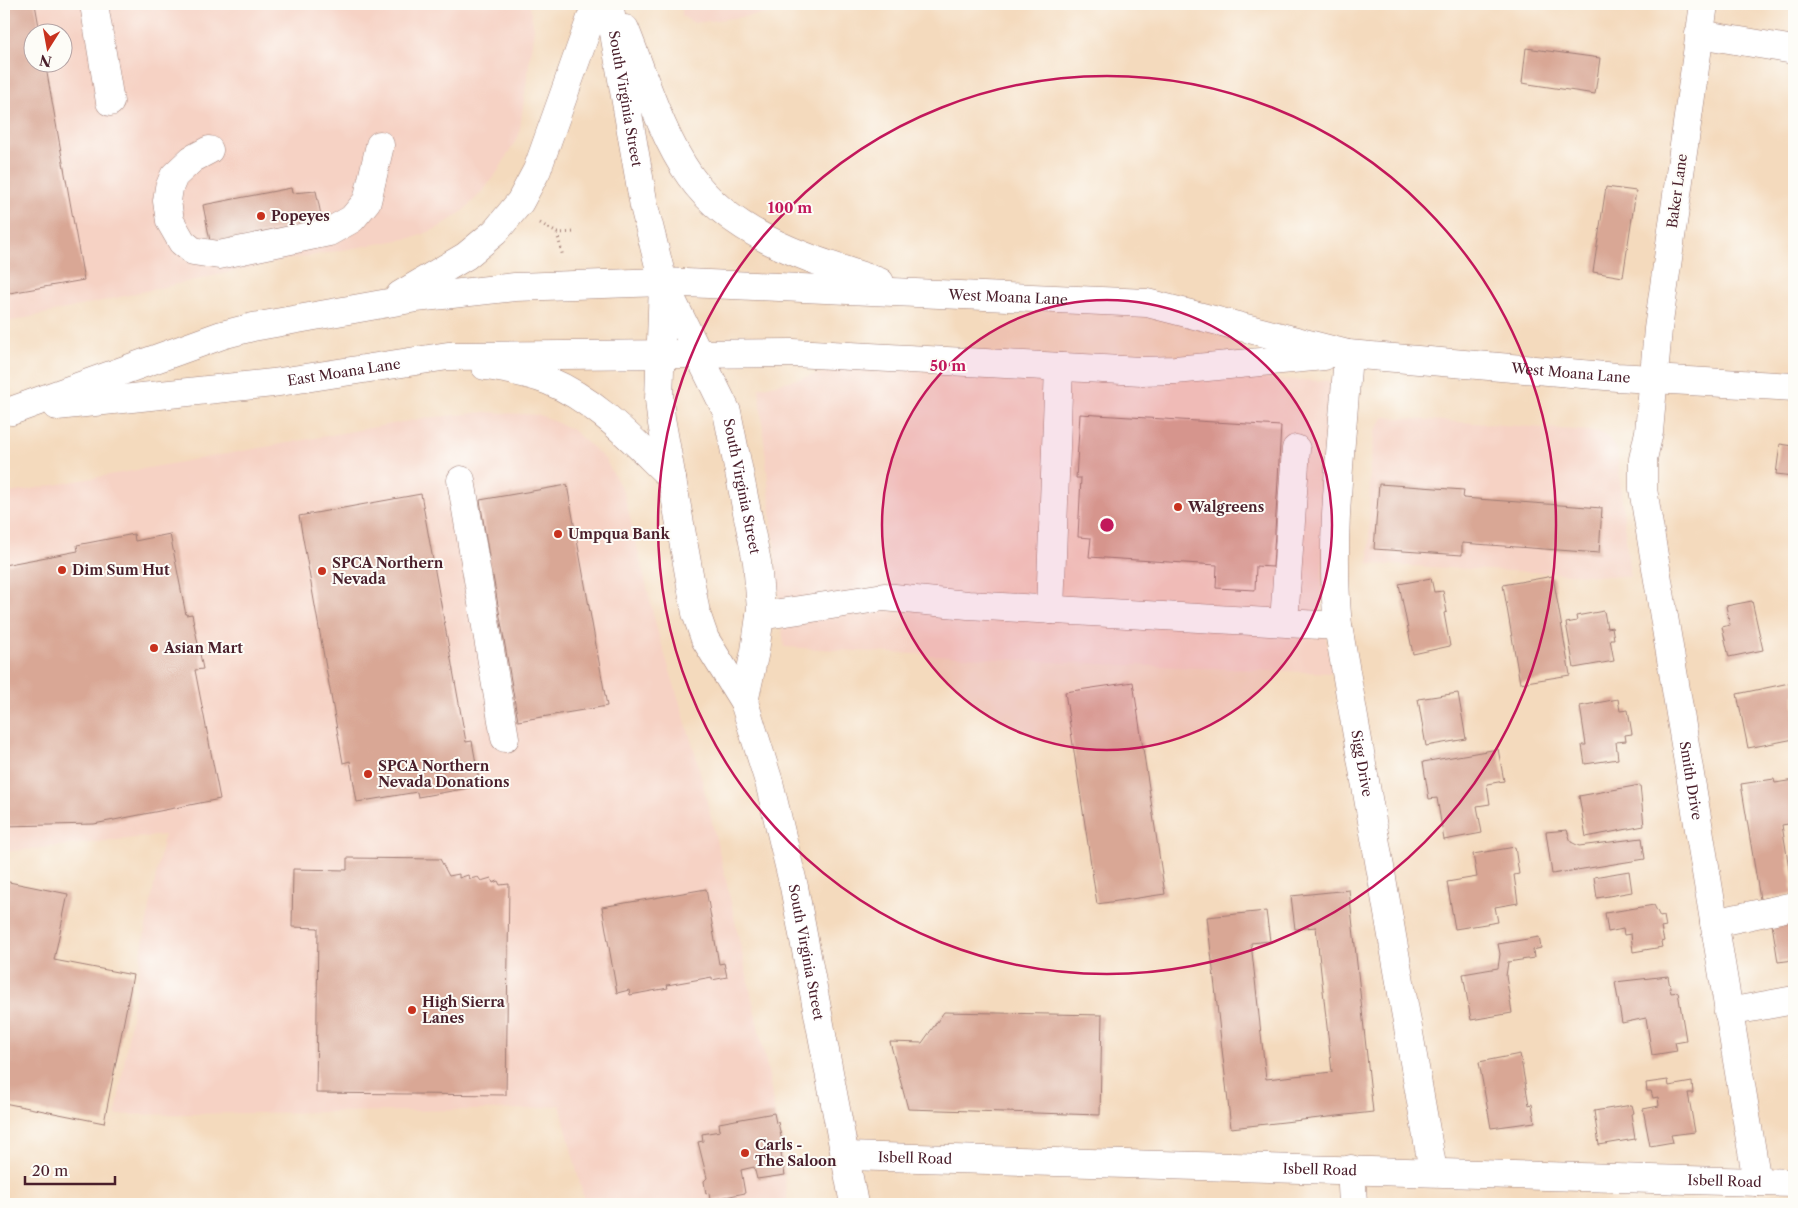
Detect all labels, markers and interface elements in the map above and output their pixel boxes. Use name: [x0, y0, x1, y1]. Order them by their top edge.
north arrow: [22, 22, 72, 72]
street label: South Virginia Street: [605, 29, 646, 168]
text: N: [38, 51, 53, 71]
street label: Baker Lane: [1663, 152, 1691, 229]
text: 100 m: [768, 198, 812, 217]
place label: Popeyes: [271, 207, 330, 225]
marker: Popeyes: [255, 210, 267, 222]
street label: West Moana Lane: [947, 285, 1068, 309]
street label: East Moana Lane: [286, 354, 402, 390]
text: 50 m: [930, 356, 966, 375]
street label: West Moana Lane: [1510, 359, 1631, 387]
street label: South Virginia Street: [719, 417, 764, 556]
place label: Walgreens: [1187, 498, 1264, 516]
marker: Walgreens: [1172, 501, 1184, 513]
centre of rings: [1098, 516, 1116, 534]
place label: Umpqua Bank: [568, 525, 670, 543]
marker: Umpqua Bank: [552, 528, 564, 540]
place label: SPCA Northern Nevada: [332, 554, 444, 588]
place label: Dim Sum Hut: [72, 561, 170, 579]
marker: Dim Sum Hut: [56, 564, 68, 576]
marker: SPCA Northern Nevada: [316, 565, 328, 577]
place label: Asian Mart: [163, 639, 243, 657]
marker: Asian Mart: [148, 642, 160, 654]
street label: Sigg Drive: [1347, 729, 1377, 798]
street label: Smith Drive: [1676, 740, 1706, 822]
place label: SPCA Northern Nevada Donations: [378, 757, 510, 791]
marker: SPCA Northern Nevada Donations: [362, 768, 374, 780]
street label: South Virginia Street: [785, 883, 828, 1022]
place label: High Sierra Lanes: [422, 993, 506, 1027]
marker: High Sierra Lanes: [406, 1004, 418, 1016]
place label: Carls - The Saloon: [755, 1136, 837, 1170]
marker: Carls - The Saloon: [739, 1147, 751, 1159]
street label: Isbell Road: [878, 1148, 953, 1168]
scale bar: [25, 1153, 115, 1185]
street label: Isbell Road: [1282, 1159, 1358, 1180]
text: 20 m: [32, 1161, 68, 1180]
street label: Isbell Road: [1687, 1171, 1763, 1191]

